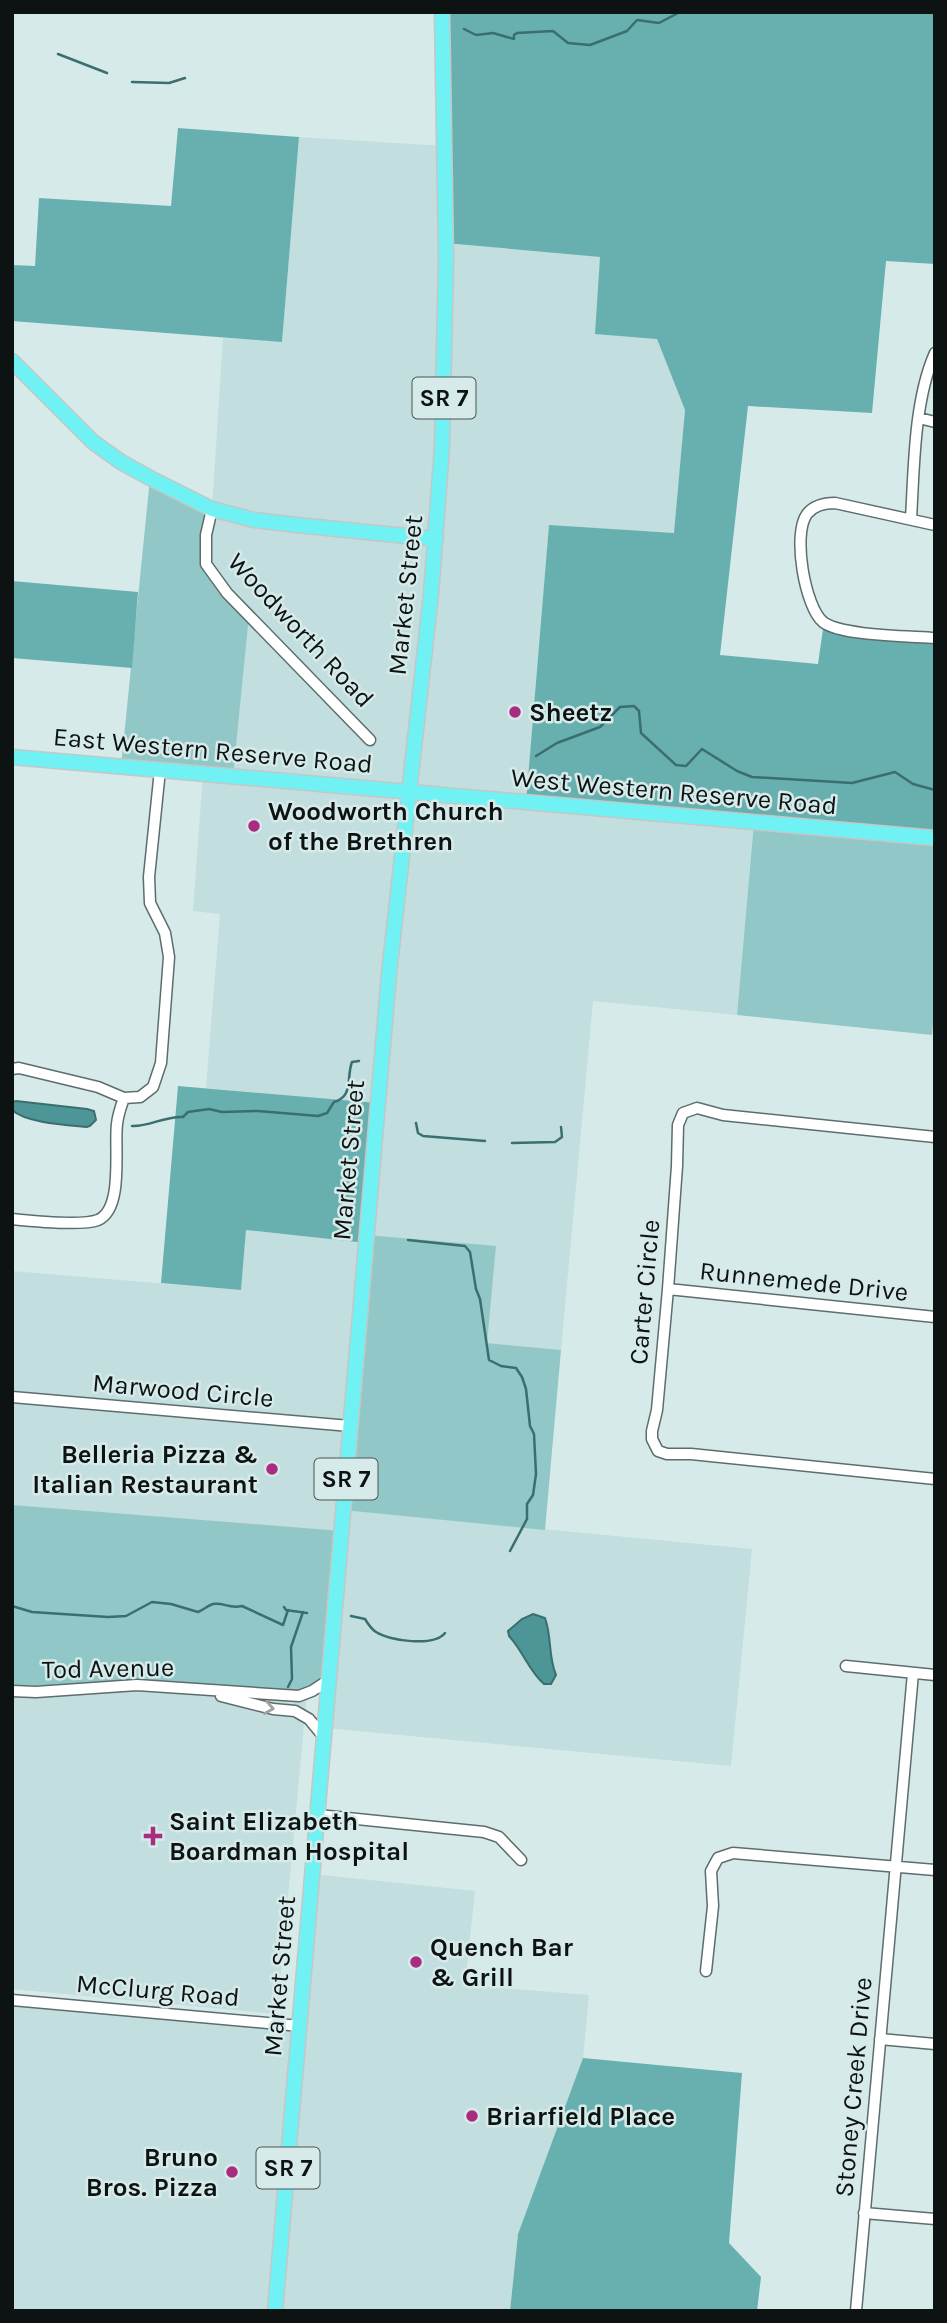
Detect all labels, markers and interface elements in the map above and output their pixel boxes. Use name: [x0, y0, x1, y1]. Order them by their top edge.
road number: SR 7: [412, 377, 476, 418]
street label: Market Street: [382, 513, 429, 677]
street label: Woodworth Road: [221, 547, 380, 714]
place label: Sheetz: [529, 697, 612, 728]
marker: Sheetz: [507, 704, 523, 720]
street label: East Western Reserve Road: [52, 721, 374, 780]
street label: West Western Reserve Road: [510, 762, 838, 821]
place label: Woodworth Church of the Brethren: [268, 796, 504, 857]
marker: Woodworth Church of the Brethren: [246, 818, 262, 834]
street label: Market Street: [326, 1078, 371, 1242]
street label: Carter Circle: [623, 1218, 666, 1366]
street label: Runnemede Drive: [698, 1255, 910, 1308]
street label: Marwood Circle: [91, 1367, 275, 1414]
place label: Belleria Pizza & Italian Restaurant: [32, 1439, 258, 1500]
road number: SR 7: [314, 1458, 378, 1499]
marker: Belleria Pizza & Italian Restaurant: [264, 1461, 280, 1477]
street label: Tod Avenue: [42, 1652, 174, 1685]
one-way arrow: [263, 1699, 275, 1714]
place label: Saint Elizabeth Boardman Hospital: [169, 1806, 409, 1867]
marker: Saint Elizabeth Boardman Hospital: [143, 1826, 163, 1846]
street label: Market Street: [257, 1894, 302, 2058]
place label: Quench Bar & Grill: [430, 1932, 574, 1993]
marker: Quench Bar & Grill: [408, 1954, 424, 1970]
street label: McClurg Road: [75, 1968, 241, 2013]
street label: Stoney Creek Drive: [828, 1976, 879, 2198]
place label: Briarfield Place: [486, 2101, 675, 2132]
marker: Briarfield Place: [464, 2108, 480, 2124]
place label: Bruno Bros. Pizza: [86, 2142, 218, 2203]
road number: SR 7: [256, 2148, 320, 2188]
marker: Bruno Bros. Pizza: [224, 2164, 240, 2180]

